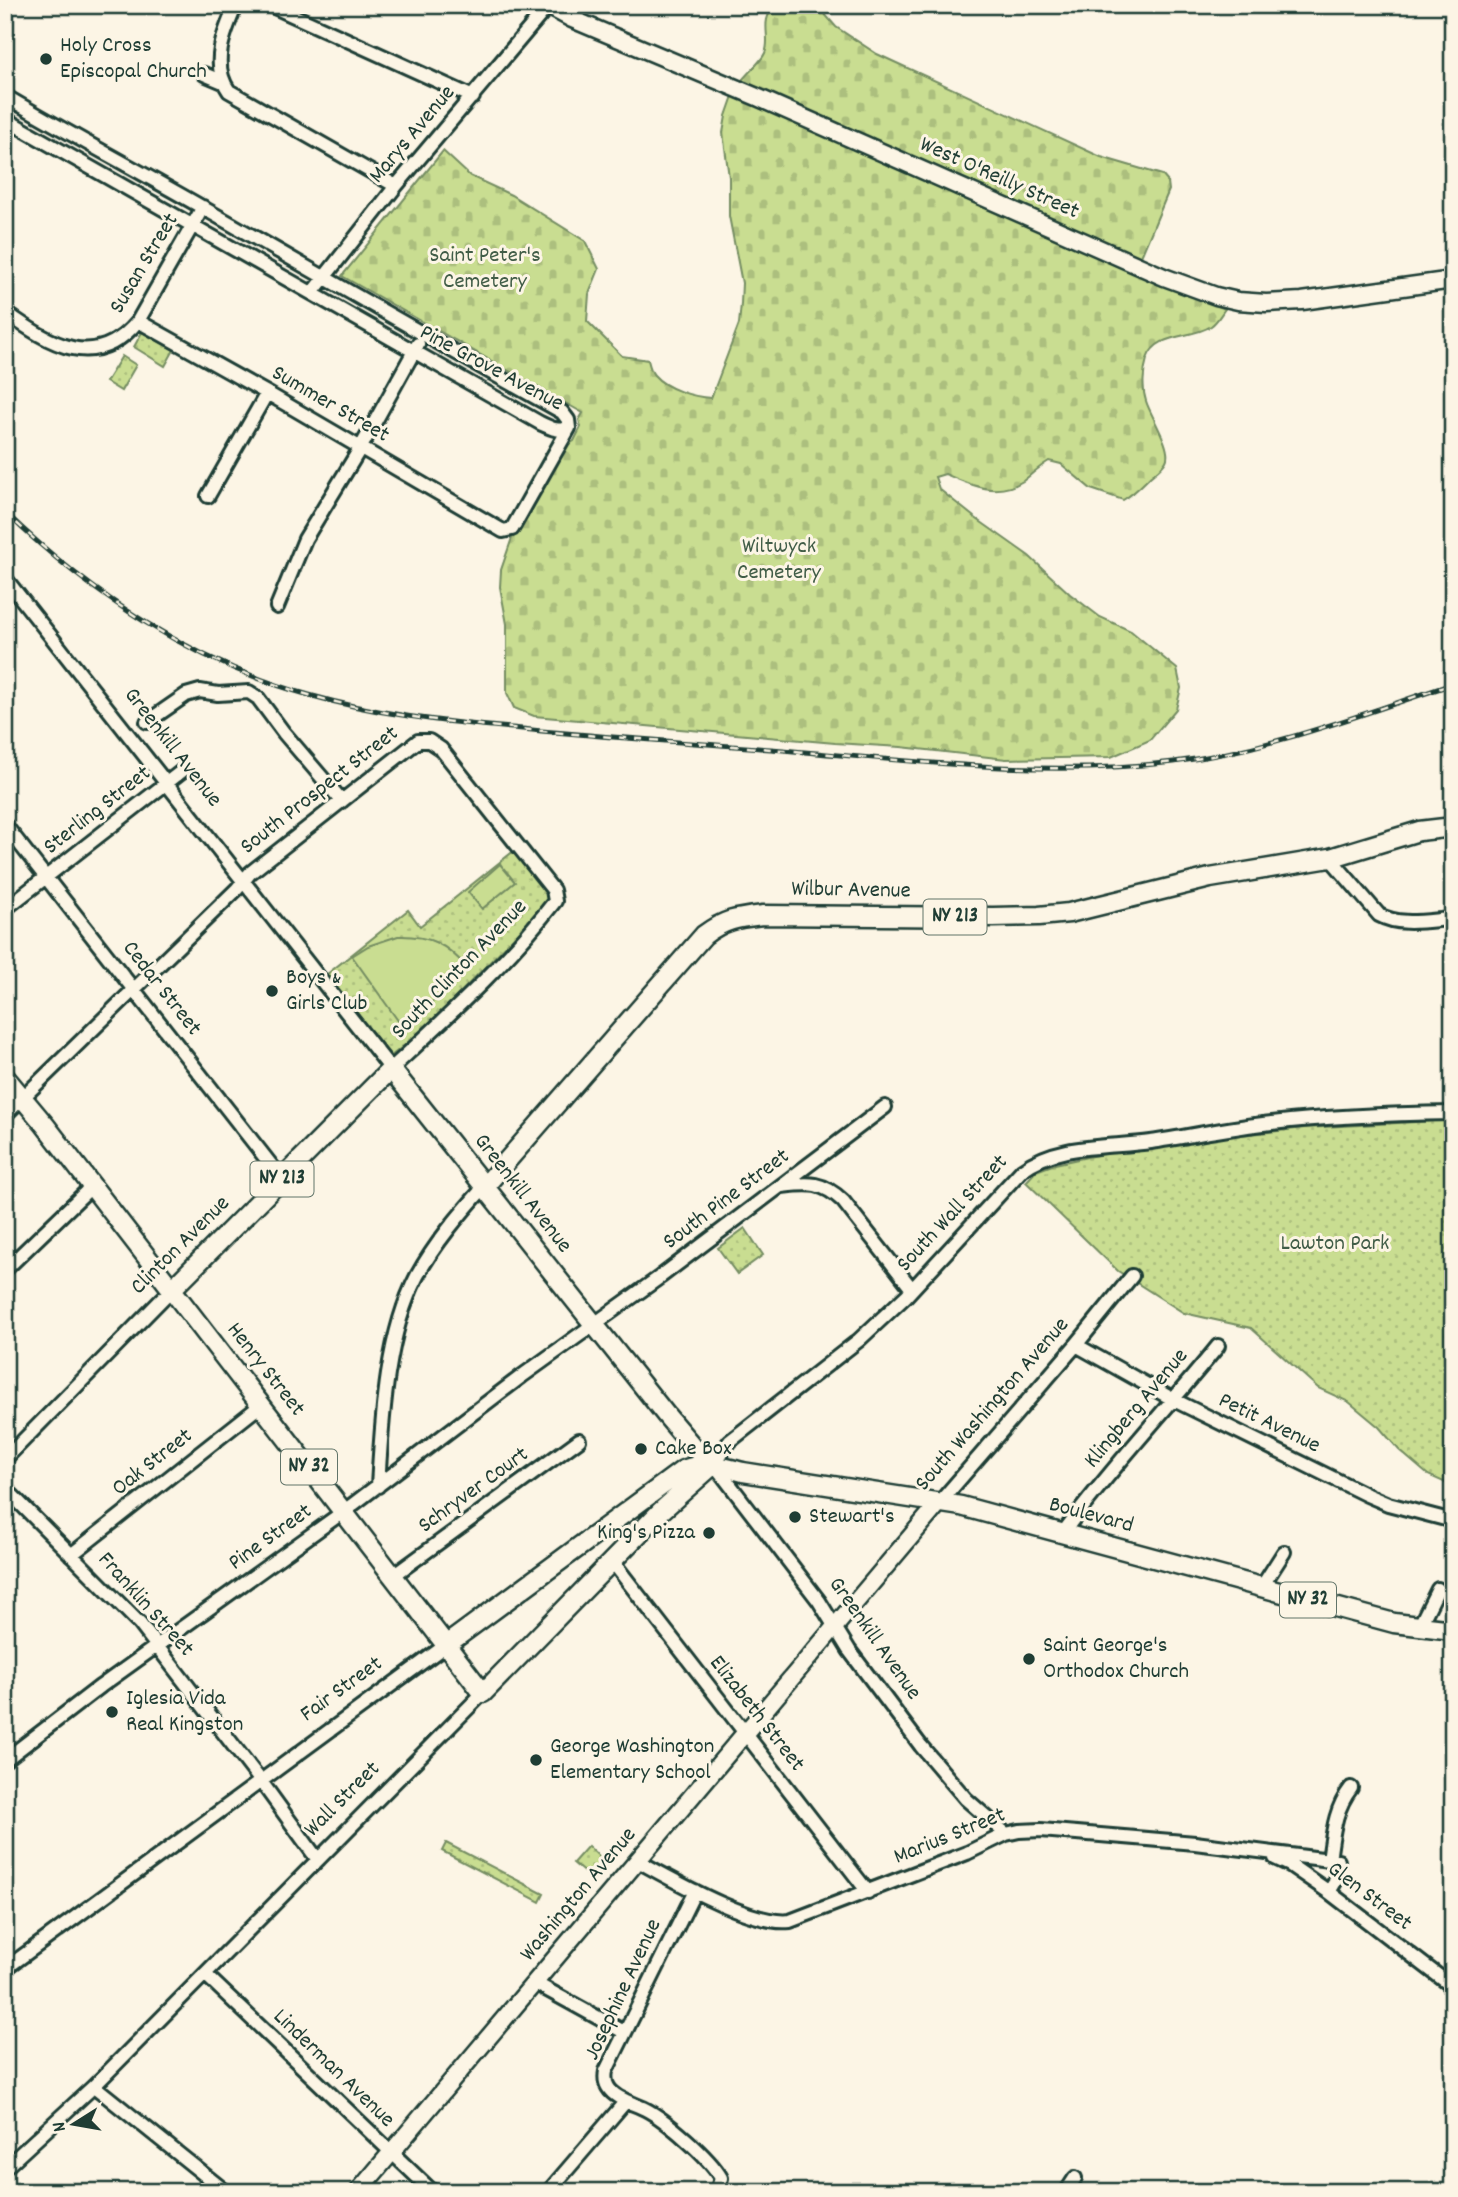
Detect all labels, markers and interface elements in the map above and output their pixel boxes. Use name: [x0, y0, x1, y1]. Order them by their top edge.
place label: Holy Cross Episcopal Church: [60, 30, 207, 89]
marker: Holy Cross Episcopal Church: [38, 51, 54, 67]
street label: Marys Avenue: [362, 78, 464, 192]
street label: West O'Reilly Street: [914, 129, 1084, 229]
street label: Susan Street: [102, 207, 188, 321]
park label: Saint Peter's Cemetery: [429, 240, 541, 299]
street label: Pine Grove Avenue: [413, 317, 569, 421]
street label: Summer Street: [265, 358, 395, 452]
park label: Wiltwyck Cemetery: [737, 531, 822, 590]
street label: Greenkill Avenue: [115, 681, 229, 815]
street label: South Prospect Street: [234, 719, 406, 863]
street label: Sterling Street: [37, 758, 159, 864]
street label: Wilbur Avenue: [791, 873, 911, 909]
street label: South Clinton Avenue: [384, 892, 536, 1048]
road number: NY 213: [923, 900, 986, 934]
street label: Cedar Street: [113, 934, 209, 1044]
place label: Boys & Girls Club: [286, 962, 368, 1021]
marker: Boys & Girls Club: [264, 983, 280, 999]
street label: Greenkill Avenue: [465, 1127, 579, 1261]
street label: South Pine Street: [657, 1141, 797, 1259]
street label: South Wall Street: [890, 1148, 1016, 1280]
road number: NY 213: [250, 1162, 314, 1196]
street label: Clinton Avenue: [124, 1189, 238, 1303]
park label: Lawton Park: [1281, 1228, 1389, 1261]
street label: South Washington Avenue: [908, 1311, 1078, 1499]
street label: Henry Street: [218, 1316, 312, 1424]
street label: Klingberg Avenue: [1077, 1342, 1197, 1476]
street label: Petit Avenue: [1212, 1385, 1326, 1463]
street label: Oak Street: [106, 1421, 200, 1505]
place label: Cake Box: [655, 1433, 732, 1466]
street label: Schryver Court: [412, 1440, 536, 1542]
marker: Cake Box: [633, 1441, 649, 1457]
road number: NY 32: [281, 1450, 337, 1484]
street label: Boulevard: [1045, 1489, 1137, 1543]
street label: Pine Street: [222, 1496, 320, 1580]
place label: Stewart's: [809, 1501, 895, 1534]
marker: Stewart's: [787, 1509, 803, 1525]
place label: King's Pizza: [597, 1517, 696, 1550]
marker: King's Pizza: [701, 1525, 717, 1541]
street label: Franklin Street: [89, 1545, 201, 1665]
street label: Greenkill Avenue: [819, 1571, 929, 1707]
road number: NY 32: [1280, 1582, 1336, 1618]
place label: Saint George's Orthodox Church: [1043, 1630, 1189, 1689]
street label: Fair Street: [294, 1649, 390, 1731]
street label: Elizabeth Street: [700, 1649, 812, 1779]
marker: Saint George's Orthodox Church: [1021, 1651, 1037, 1667]
place label: Iglesia Vida Real Kingston: [126, 1683, 243, 1742]
marker: Iglesia Vida Real Kingston: [104, 1704, 120, 1720]
place label: George Washington Elementary School: [550, 1731, 714, 1790]
marker: George Washington Elementary School: [528, 1752, 544, 1768]
street label: Wall Street: [297, 1754, 389, 1846]
street label: Marius Street: [889, 1800, 1011, 1874]
street label: Washington Avenue: [513, 1821, 645, 1969]
street label: Glen Street: [1320, 1854, 1418, 1940]
street label: Josephine Avenue: [577, 1914, 671, 2066]
street label: Linderman Avenue: [264, 2002, 402, 2136]
north arrow: [38, 2088, 108, 2158]
text: N: [47, 2119, 75, 2134]

